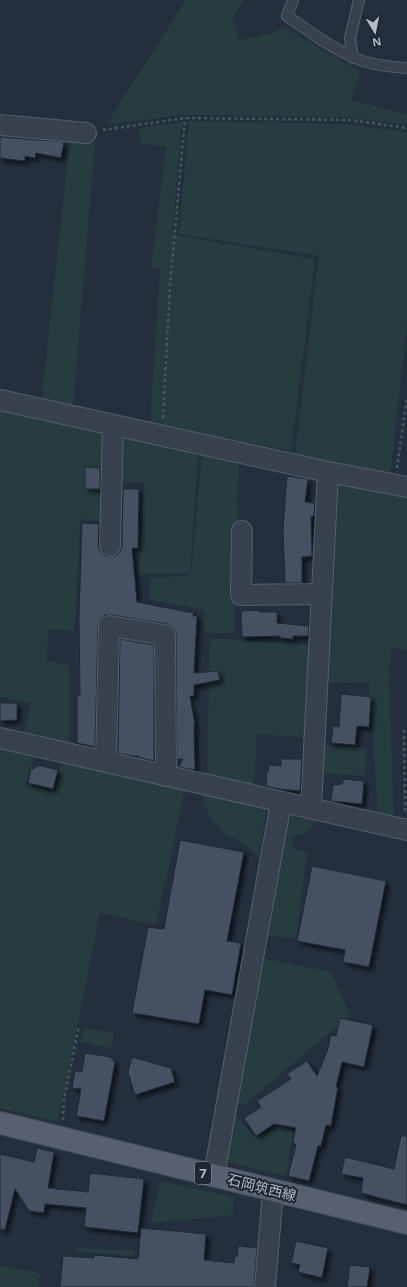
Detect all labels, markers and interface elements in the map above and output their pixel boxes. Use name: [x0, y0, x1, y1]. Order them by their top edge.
north arrow: [355, 12, 395, 52]
text: N: [371, 34, 383, 51]
road number: 7: [195, 1162, 211, 1184]
street label: 石岡筑西線: [226, 1169, 298, 1205]

